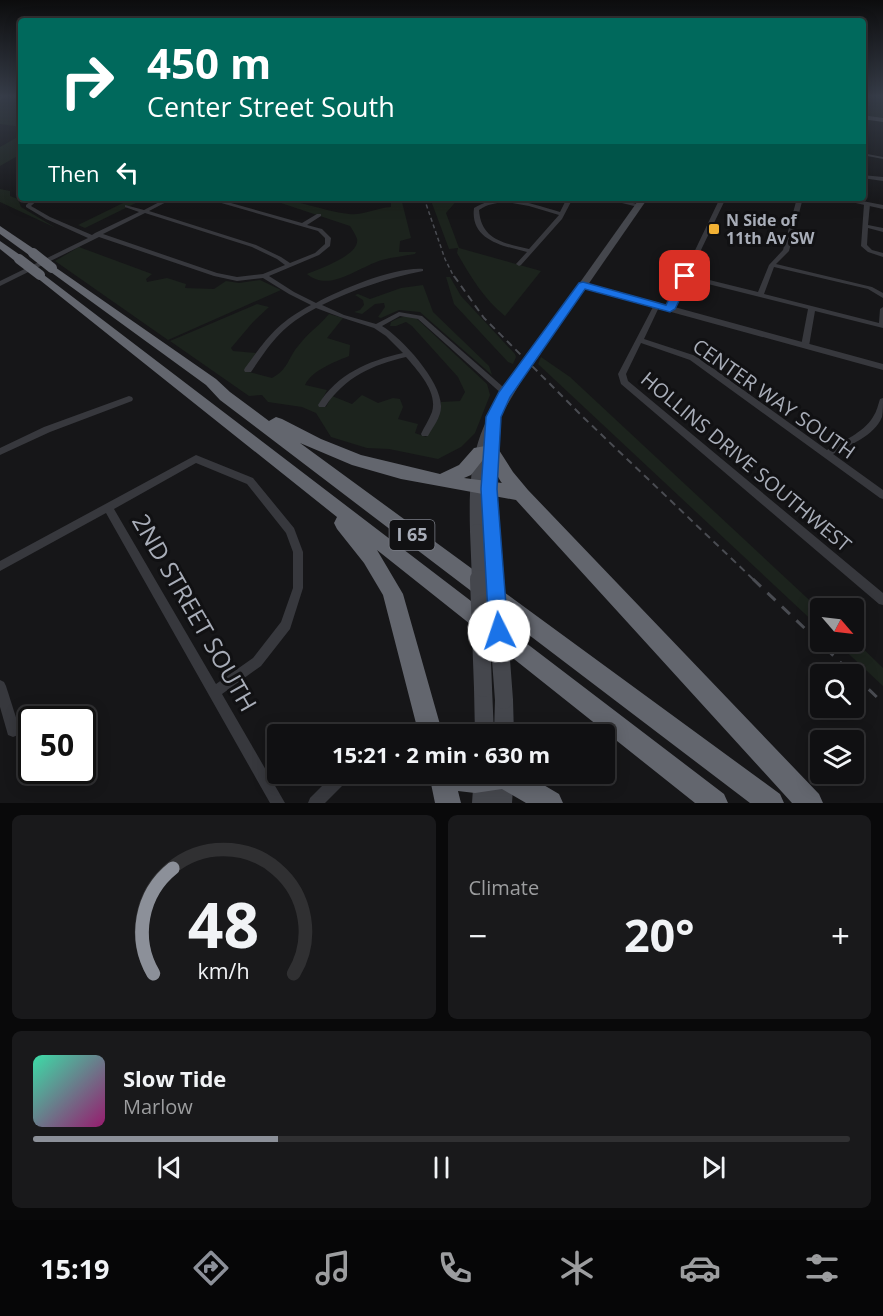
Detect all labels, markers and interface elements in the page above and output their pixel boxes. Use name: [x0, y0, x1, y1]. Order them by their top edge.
text: 450 m: [147, 34, 271, 91]
icon: right: [48, 42, 126, 120]
text: Center Street South: [147, 88, 395, 125]
icon: left: [111, 156, 144, 189]
text: Then: [48, 158, 99, 188]
place label: N Side of 11th Av SW: [726, 209, 815, 249]
marker: N Side of 11th Av SW: [707, 222, 721, 236]
pin: [659, 250, 710, 301]
icon: arrive: [668, 259, 701, 292]
street label: CENTER WAY SOUTH: [688, 332, 861, 465]
street label: HOLLINS DRIVE SOUTHWEST: [635, 365, 857, 558]
street label: 2ND STREET SOUTH: [125, 507, 265, 717]
road number: I 65: [390, 520, 434, 550]
north arrow: [810, 598, 864, 652]
map controls: [810, 598, 864, 784]
position arrow: [467, 599, 531, 663]
button: search: [810, 664, 864, 718]
speed limit sign: 50: [18, 706, 96, 784]
button: layers: [810, 730, 864, 784]
text: 15:21 · 2 min · 630 m: [332, 739, 550, 769]
text: Climate: [469, 874, 539, 901]
text: 48: [188, 881, 259, 966]
text: 20°: [624, 904, 695, 965]
text: −: [469, 913, 487, 958]
text: +: [831, 913, 850, 958]
text: km/h: [198, 956, 250, 985]
text: Slow Tide: [123, 1063, 226, 1093]
text: Marlow: [123, 1093, 193, 1120]
icon: previous: [153, 1151, 186, 1184]
icon: pause: [425, 1151, 458, 1184]
icon: next: [697, 1151, 730, 1184]
icon: directions: [190, 1247, 232, 1289]
icon: music: [312, 1247, 354, 1289]
icon: phone: [434, 1247, 476, 1289]
icon: climate: [556, 1247, 598, 1289]
icon: car: [679, 1247, 721, 1289]
icon: filters: [801, 1247, 843, 1289]
text: 15:19: [40, 1250, 110, 1287]

